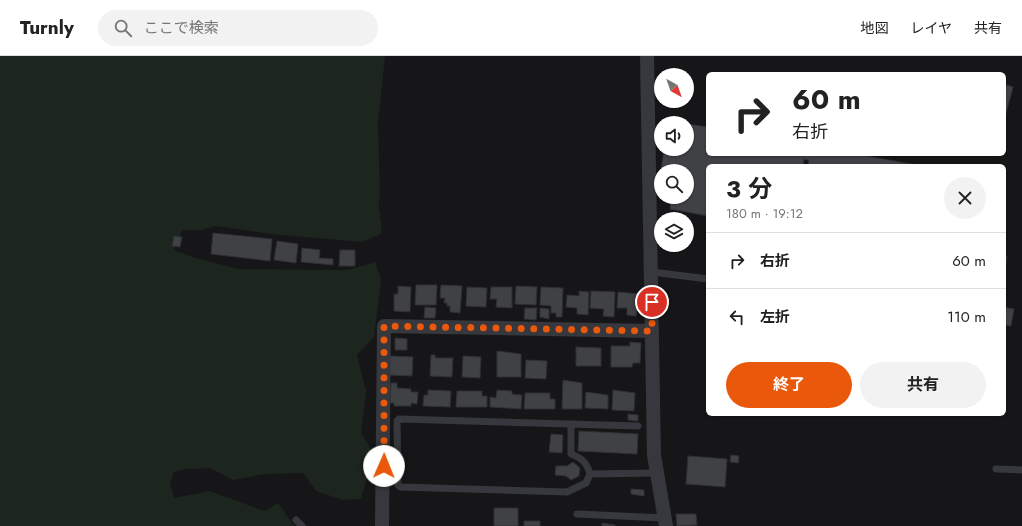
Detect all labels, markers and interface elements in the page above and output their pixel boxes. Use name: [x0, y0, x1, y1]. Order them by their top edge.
search box: [98, 10, 378, 46]
text: Turnly: [20, 14, 74, 41]
icon: search: [112, 17, 134, 39]
text: ここで検索: [144, 17, 219, 39]
text: 地図: [860, 18, 888, 38]
text: レイヤ: [910, 18, 952, 38]
text: 共有: [974, 18, 1002, 38]
north arrow: [654, 68, 694, 108]
map controls: [654, 68, 694, 252]
text: 60 m: [792, 79, 861, 120]
icon: right: [726, 88, 778, 140]
button: sound: [654, 116, 694, 156]
text: 右折: [792, 119, 828, 145]
button: search: [654, 164, 694, 204]
text: 3 分: [726, 171, 772, 206]
button: close: [944, 177, 986, 219]
text: 180 m · 19:12: [726, 204, 803, 223]
button: layers: [654, 212, 694, 252]
icon: right: [726, 250, 748, 272]
text: 右折: [760, 250, 790, 272]
text: 60 m: [952, 250, 986, 272]
pin: [635, 285, 669, 319]
icon: arrive: [641, 291, 663, 313]
icon: left: [726, 306, 748, 328]
text: 左折: [760, 306, 790, 328]
text: 110 m: [947, 306, 986, 328]
button: 終了: [726, 362, 852, 408]
button: 共有: [860, 362, 986, 408]
position arrow: [363, 445, 405, 487]

